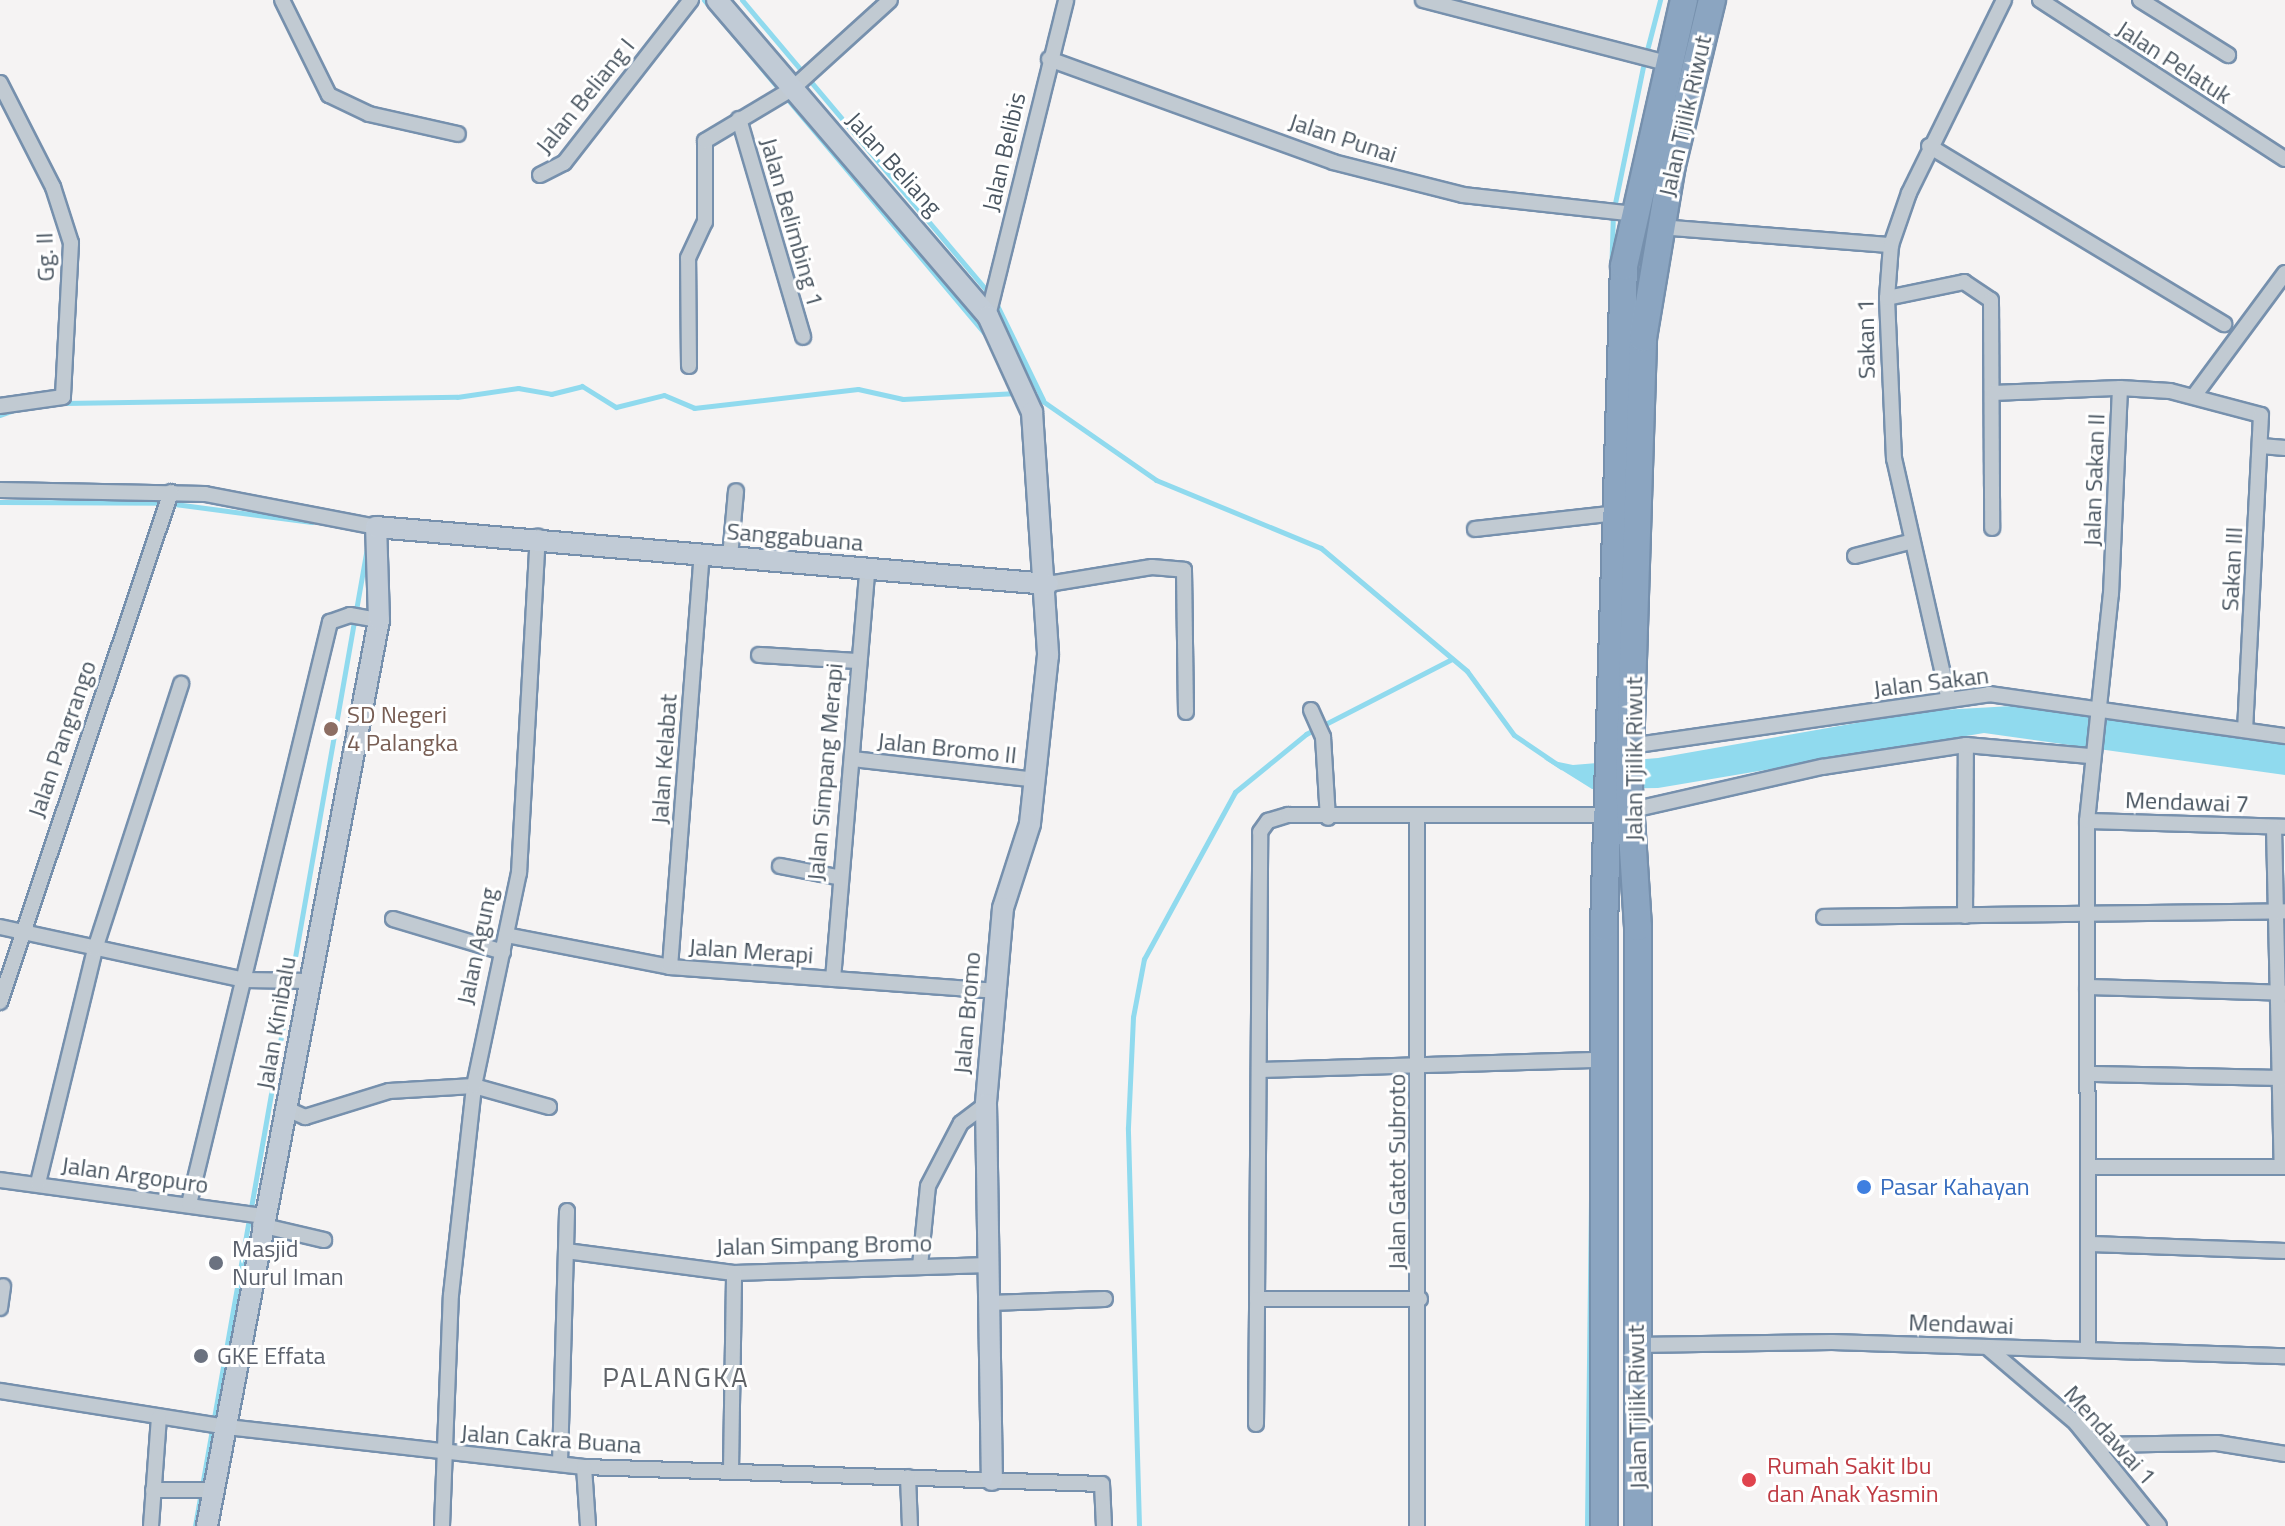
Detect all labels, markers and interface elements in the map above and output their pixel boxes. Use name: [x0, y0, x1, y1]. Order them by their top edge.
street label: Jalan Pelatuk: [2111, 14, 2237, 110]
street label: Jalan Beliang I: [529, 32, 641, 160]
street label: Jalan Tjilik Riwut: [1652, 32, 1718, 200]
street label: Jalan Belibis: [976, 90, 1032, 214]
street label: Jalan Beliang: [840, 106, 948, 222]
street label: Jalan Punai: [1285, 107, 1401, 169]
street label: Jalan Belimbing 1: [754, 134, 830, 310]
street label: Gg. II: [30, 232, 60, 282]
street label: Sakan 1: [1851, 299, 1881, 379]
street label: Jalan Sakan II: [2077, 413, 2111, 547]
street label: Sanggabuana: [726, 517, 864, 557]
street label: Sakan III: [2215, 526, 2249, 612]
street label: Jalan Pangrango: [22, 657, 102, 821]
street label: Jalan Sakan: [1872, 661, 1990, 703]
street label: Jalan Simpang Merapi: [801, 662, 849, 882]
street label: Jalan Tjilik Riwut: [1620, 677, 1648, 841]
street label: Jalan Kelabat: [645, 693, 683, 825]
place label: SD Negeri 4 Palangka: [347, 701, 458, 757]
marker: SD Negeri 4 Palangka: [322, 720, 340, 738]
street label: Jalan Bromo II: [876, 726, 1018, 770]
street label: Mendawai 7: [2125, 785, 2249, 819]
street label: Jalan Agung: [451, 885, 503, 1007]
street label: Jalan Merapi: [688, 932, 814, 970]
street label: Jalan Bromo: [947, 951, 987, 1075]
street label: Jalan Kinibalu: [250, 954, 302, 1092]
street label: Jalan Gatot Subroto: [1383, 1074, 1411, 1270]
street label: Jalan Argopuro: [60, 1150, 210, 1200]
place label: Pasar Kahayan: [1880, 1173, 2030, 1201]
marker: Pasar Kahayan: [1855, 1178, 1873, 1196]
street label: Jalan Simpang Bromo: [716, 1229, 932, 1261]
place label: Masjid Nurul Iman: [232, 1235, 344, 1291]
marker: Masjid Nurul Iman: [207, 1254, 225, 1272]
street label: Mendawai: [1908, 1308, 2014, 1340]
street label: Jalan Tjilik Riwut: [1621, 1324, 1653, 1490]
place label: GKE Effata: [217, 1342, 326, 1370]
marker: GKE Effata: [192, 1347, 210, 1365]
district label: PALANGKA: [602, 1360, 750, 1394]
street label: Mendawai 1: [2058, 1379, 2162, 1491]
street label: Jalan Cakra Buana: [460, 1418, 642, 1460]
place label: Rumah Sakit Ibu dan Anak Yasmin: [1767, 1452, 1939, 1508]
marker: Rumah Sakit Ibu dan Anak Yasmin: [1738, 1469, 1760, 1491]

